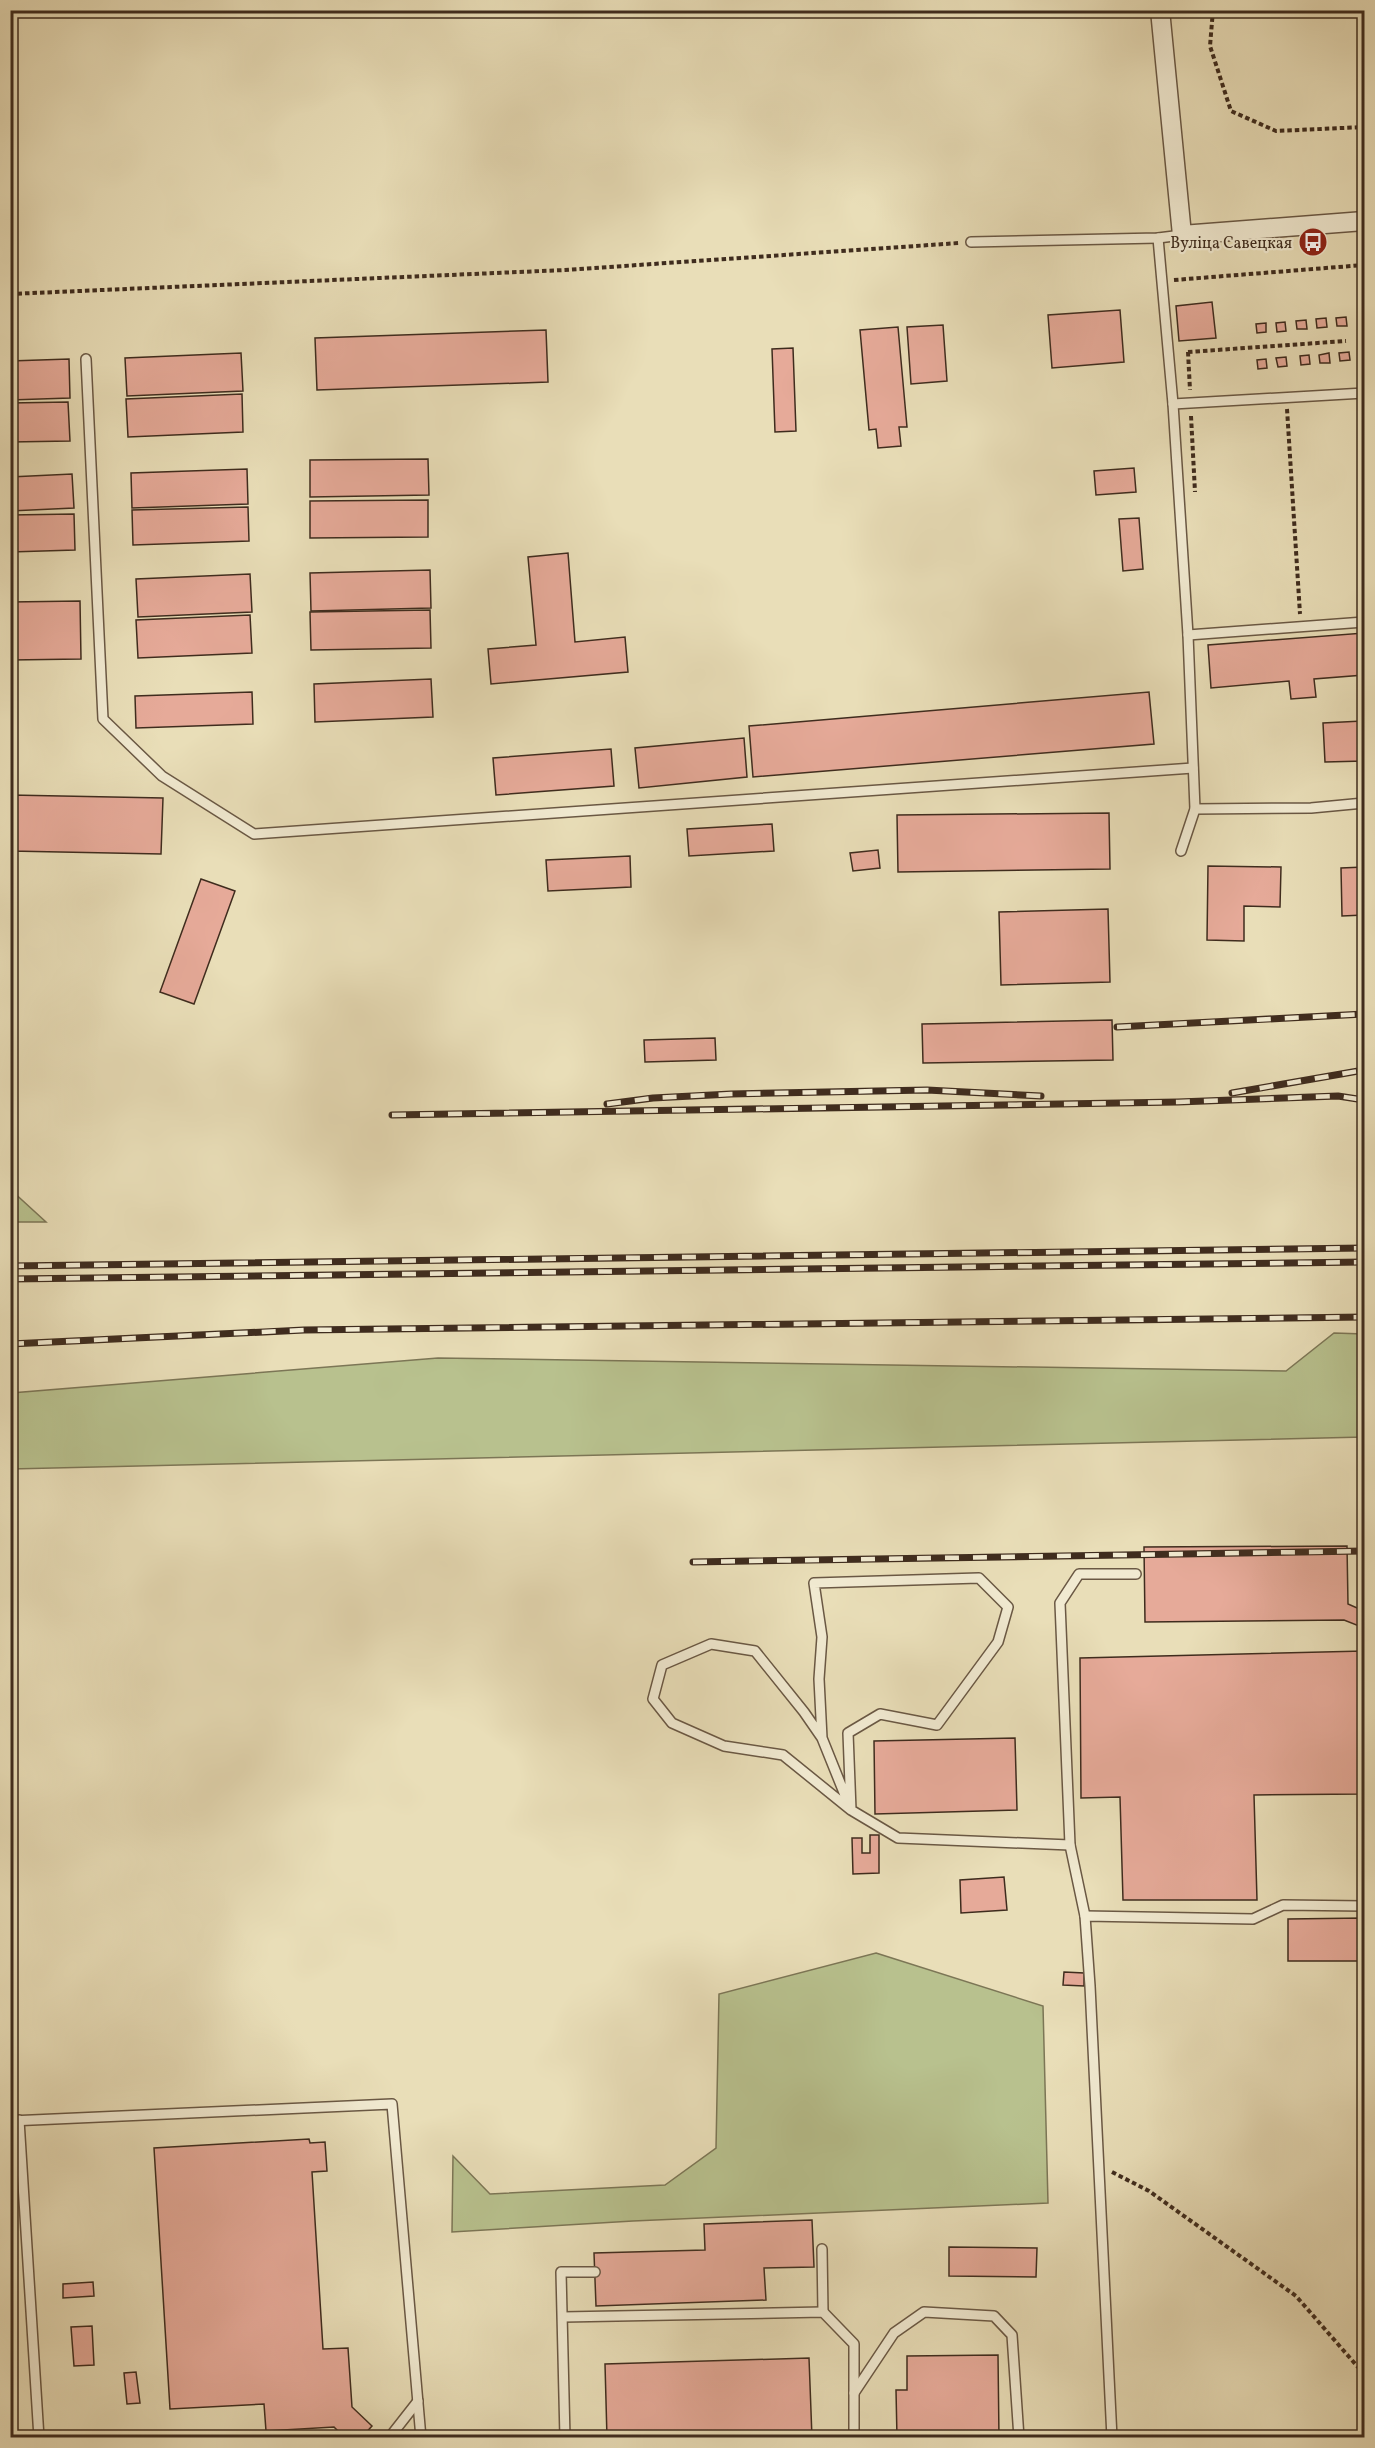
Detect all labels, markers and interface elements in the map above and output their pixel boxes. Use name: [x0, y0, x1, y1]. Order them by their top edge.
bus stop icon: Вуліца Савецкая: [1297, 226, 1329, 258]
place label: Вуліца Савецкая: [1170, 233, 1292, 255]

